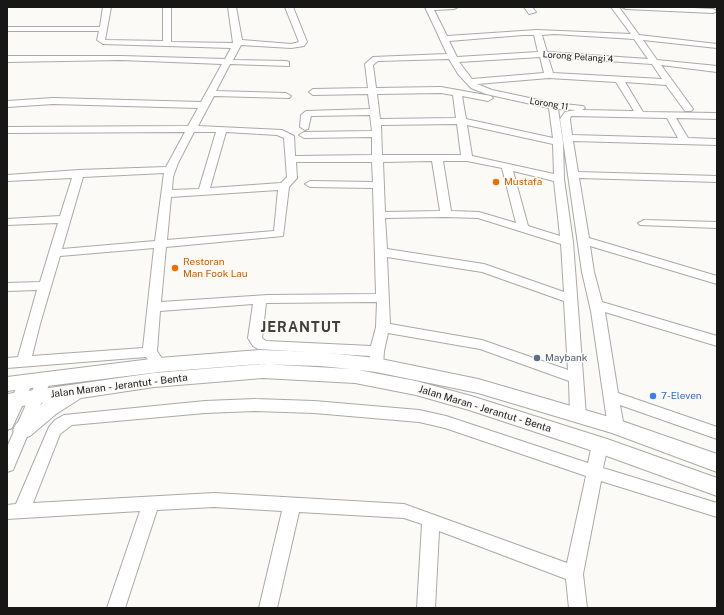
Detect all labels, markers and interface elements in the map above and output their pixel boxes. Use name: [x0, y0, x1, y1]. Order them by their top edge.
street label: Lorong Pelangi 4: [542, 49, 614, 65]
street label: Lorong 11: [529, 96, 569, 112]
place label: Mustafa: [504, 176, 542, 188]
marker: Mustafa: [491, 177, 501, 187]
place label: Restoran Man Fook Lau: [183, 256, 248, 280]
marker: Restoran Man Fook Lau: [170, 263, 180, 273]
district label: JERANTUT: [261, 320, 341, 336]
place label: Maybank: [545, 352, 587, 364]
marker: Maybank: [532, 353, 542, 363]
street label: Jalan Maran - Jerantut - Benta: [50, 372, 188, 400]
street label: Jalan Maran - Jerantut - Benta: [417, 383, 553, 435]
place label: 7-Eleven: [661, 390, 702, 402]
marker: 7-Eleven: [648, 391, 658, 401]

